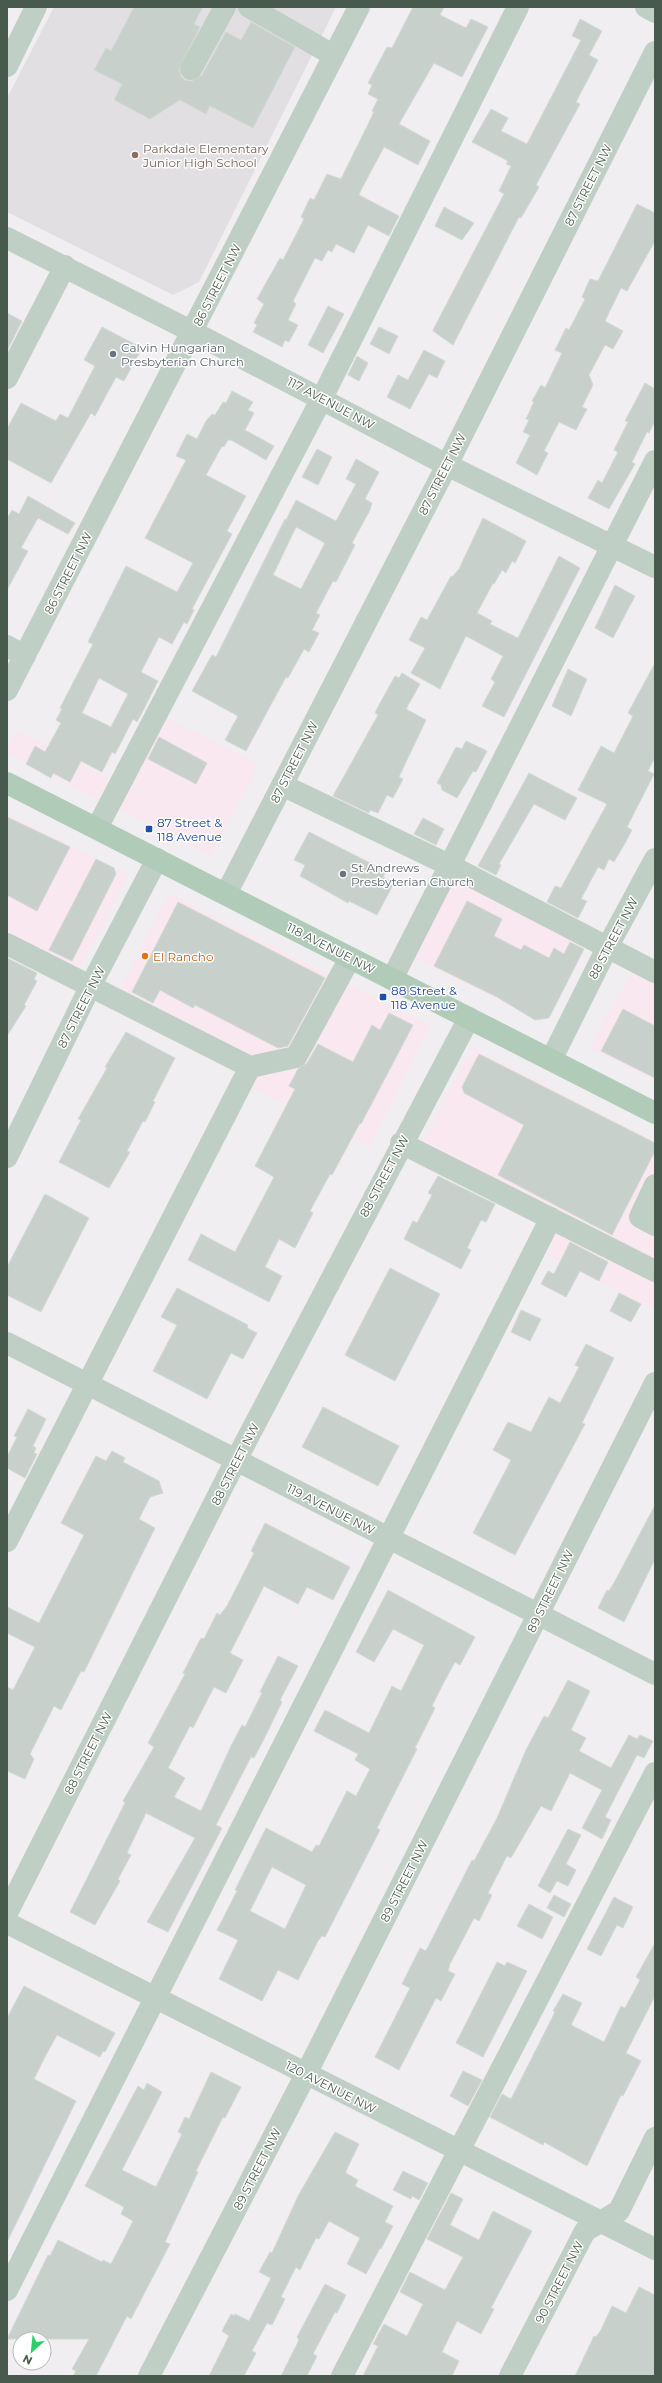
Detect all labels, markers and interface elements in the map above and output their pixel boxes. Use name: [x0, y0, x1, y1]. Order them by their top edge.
place label: Parkdale Elementary Junior High School: [142, 141, 269, 170]
street label: 87 STREET NW: [561, 142, 615, 228]
marker: Parkdale Elementary Junior High School: [130, 150, 140, 160]
street label: 86 STREET NW: [190, 242, 244, 328]
place label: Calvin Hungarian Presbyterian Church: [121, 340, 244, 369]
marker: Calvin Hungarian Presbyterian Church: [108, 349, 118, 359]
street label: 117 AVENUE NW: [285, 374, 377, 432]
street label: 87 STREET NW: [415, 431, 469, 517]
street label: 86 STREET NW: [41, 530, 95, 616]
street label: 87 STREET NW: [267, 719, 321, 805]
place label: 87 Street & 118 Avenue: [157, 815, 222, 844]
marker: 87 Street & 118 Avenue: [144, 824, 154, 834]
place label: St Andrews Presbyterian Church: [351, 860, 474, 889]
marker: St Andrews Presbyterian Church: [338, 869, 348, 879]
street label: 88 STREET NW: [585, 895, 641, 981]
street label: 118 AVENUE NW: [284, 919, 378, 977]
place label: El Rancho: [153, 949, 214, 964]
marker: El Rancho: [140, 951, 150, 961]
street label: 87 STREET NW: [54, 964, 108, 1050]
place label: 88 Street & 118 Avenue: [391, 983, 457, 1012]
marker: 88 Street & 118 Avenue: [378, 992, 388, 1002]
street label: 88 STREET NW: [356, 1133, 412, 1219]
street label: 88 STREET NW: [208, 1420, 262, 1508]
street label: 119 AVENUE NW: [284, 1480, 378, 1538]
street label: 89 STREET NW: [524, 1547, 576, 1635]
street label: 88 STREET NW: [61, 1709, 115, 1797]
street label: 89 STREET NW: [377, 1838, 431, 1924]
street label: 120 AVENUE NW: [283, 2058, 379, 2116]
street label: 89 STREET NW: [230, 2126, 284, 2212]
street label: 90 STREET NW: [532, 2238, 586, 2326]
north arrow: [12, 2331, 52, 2371]
text: N: [20, 2352, 35, 2368]

